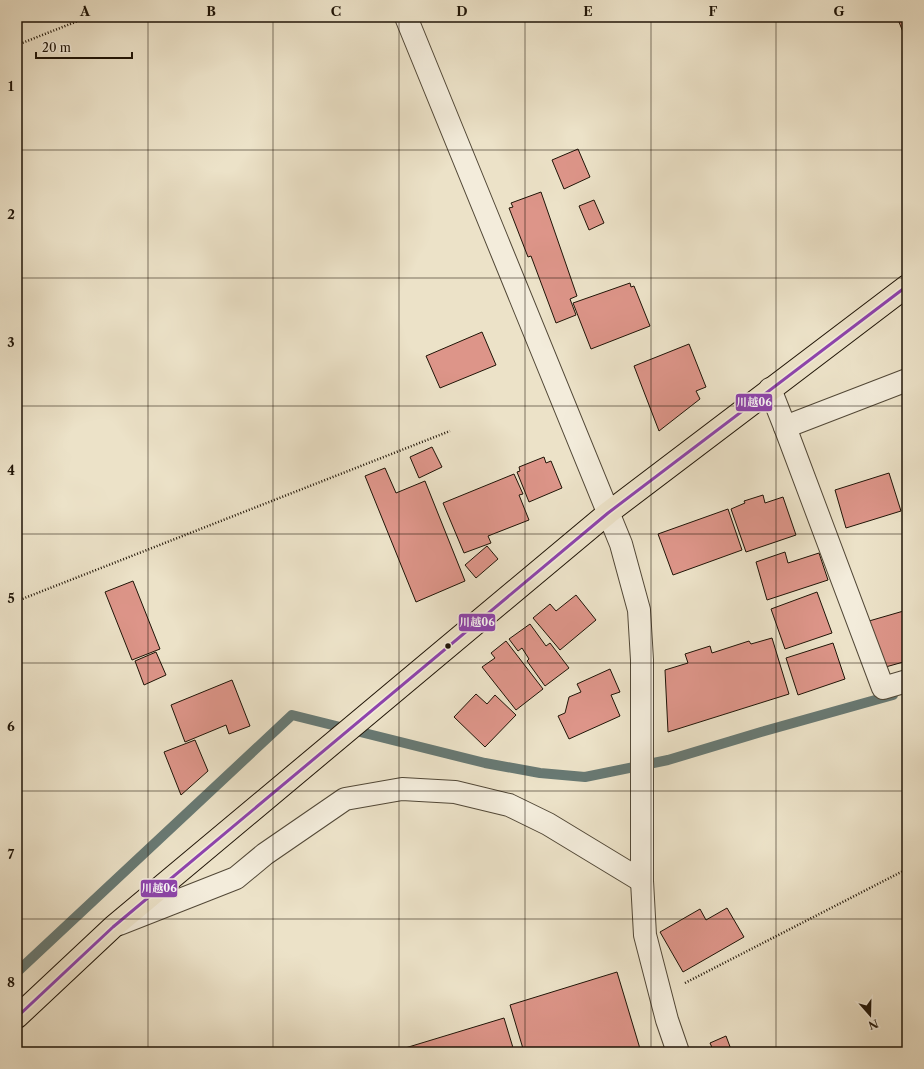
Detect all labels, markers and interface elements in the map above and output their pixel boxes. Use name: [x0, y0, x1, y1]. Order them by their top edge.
text: A: [79, 3, 91, 19]
text: B: [206, 3, 216, 19]
text: C: [331, 3, 341, 19]
text: D: [456, 3, 468, 19]
text: E: [583, 3, 593, 19]
text: F: [709, 3, 718, 19]
text: G: [833, 3, 845, 19]
scale bar: [36, 34, 132, 60]
text: 20 m: [42, 40, 71, 55]
text: 1: [8, 78, 14, 94]
text: 2: [7, 206, 15, 222]
text: 3: [7, 334, 15, 350]
line badge: 川越06: [735, 393, 773, 412]
text: 川越06: [736, 395, 772, 409]
text: 4: [7, 462, 15, 478]
text: 5: [7, 590, 15, 606]
line badge: 川越06: [458, 613, 496, 632]
text: 川越06: [459, 615, 495, 629]
unlabelled marker: [443, 641, 453, 651]
text: 6: [7, 718, 15, 734]
text: 7: [8, 846, 15, 862]
line badge: 川越06: [140, 879, 178, 898]
text: 川越06: [141, 881, 177, 895]
text: 8: [7, 974, 15, 990]
north arrow: [850, 995, 890, 1035]
text: N: [866, 1016, 880, 1033]

